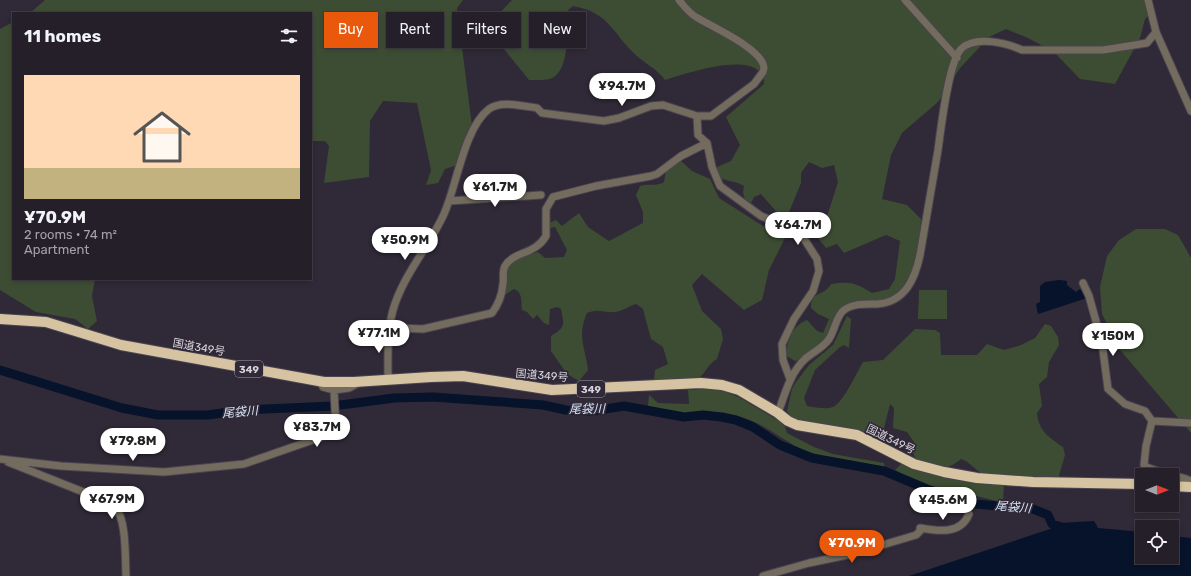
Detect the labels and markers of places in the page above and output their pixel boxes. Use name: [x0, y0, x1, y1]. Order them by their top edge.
pin: ¥94.7M: [589, 73, 655, 107]
pin: ¥61.7M: [462, 174, 528, 208]
pin: ¥64.7M: [765, 212, 831, 246]
pin: ¥50.9M: [372, 227, 438, 261]
pin: ¥77.1M: [346, 320, 412, 354]
pin: ¥150M: [1085, 323, 1141, 357]
pin: ¥83.7M: [284, 414, 350, 448]
pin: ¥79.8M: [100, 428, 166, 462]
pin: ¥67.9M: [79, 486, 145, 520]
pin: ¥45.6M: [910, 487, 976, 521]
pin: ¥70.9M: [819, 530, 885, 564]

